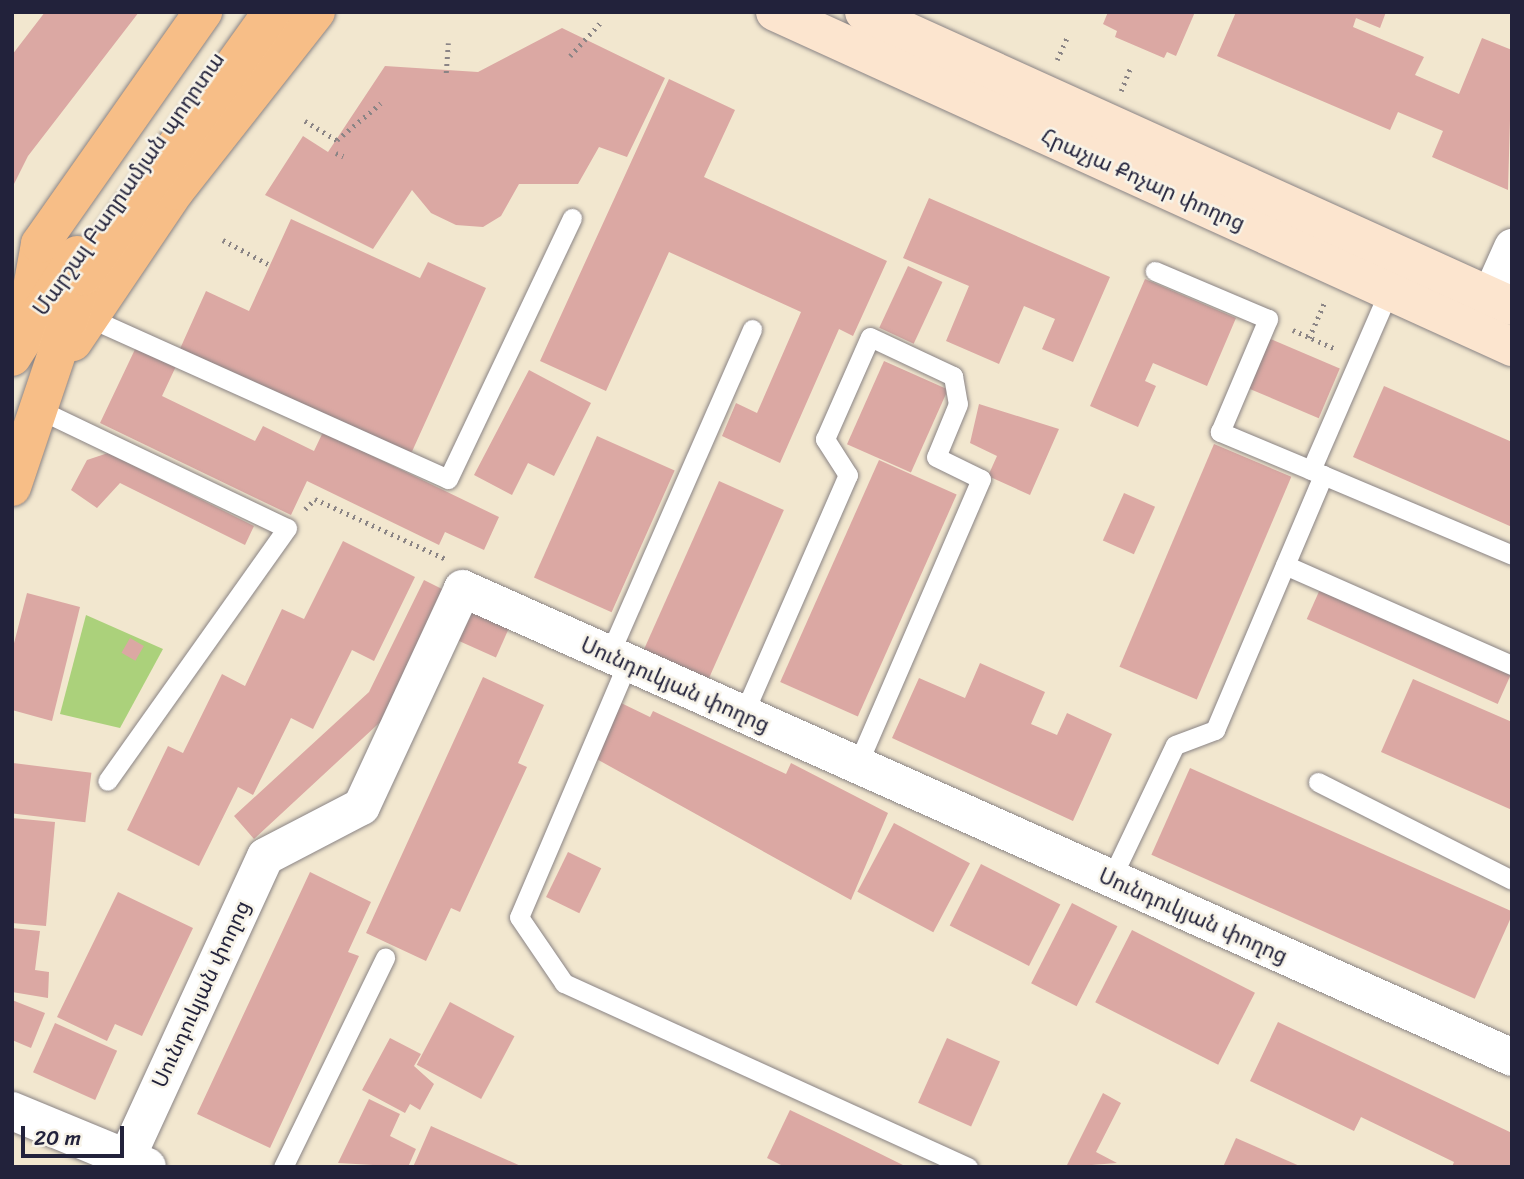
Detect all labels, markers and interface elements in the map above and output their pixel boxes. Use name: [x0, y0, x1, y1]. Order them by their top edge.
street label: Մարշալ Բաղրամյան պողոտա: [28, 47, 230, 321]
street label: Հրաչյա Քոչար փողոց: [1037, 124, 1249, 236]
street label: Սունդուկյան փողոց: [577, 632, 773, 738]
street label: Սունդուկյան փողոց: [1095, 863, 1291, 969]
street label: Սունդուկյան փողոց: [146, 896, 256, 1092]
scale bar: [24, 1112, 128, 1156]
text: 20 m: [34, 1119, 81, 1157]

